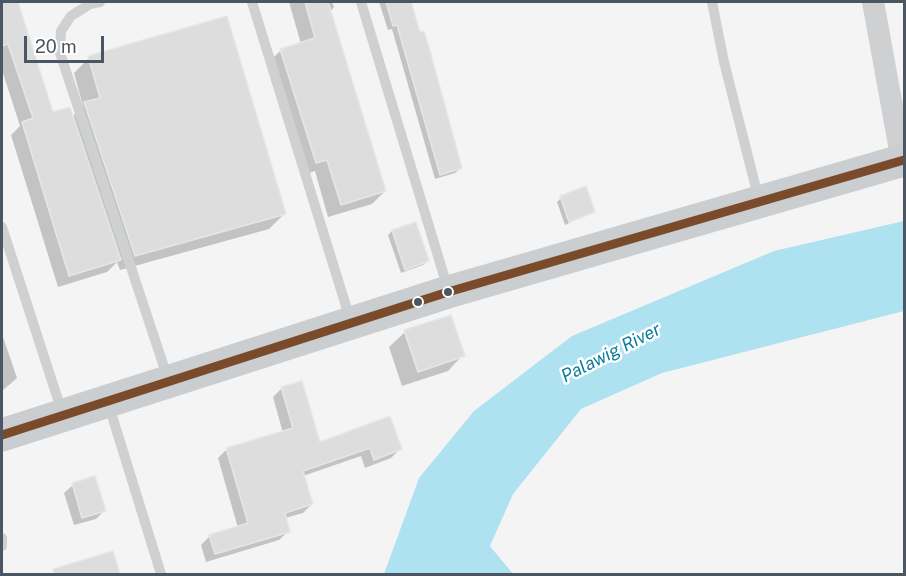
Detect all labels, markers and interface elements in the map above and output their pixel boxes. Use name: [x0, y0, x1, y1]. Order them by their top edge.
scale bar: [27, 24, 106, 62]
text: 20 m: [35, 36, 77, 57]
unlabelled marker: [442, 286, 454, 298]
unlabelled marker: [412, 296, 424, 308]
water label: Palawig River: [558, 319, 664, 387]

